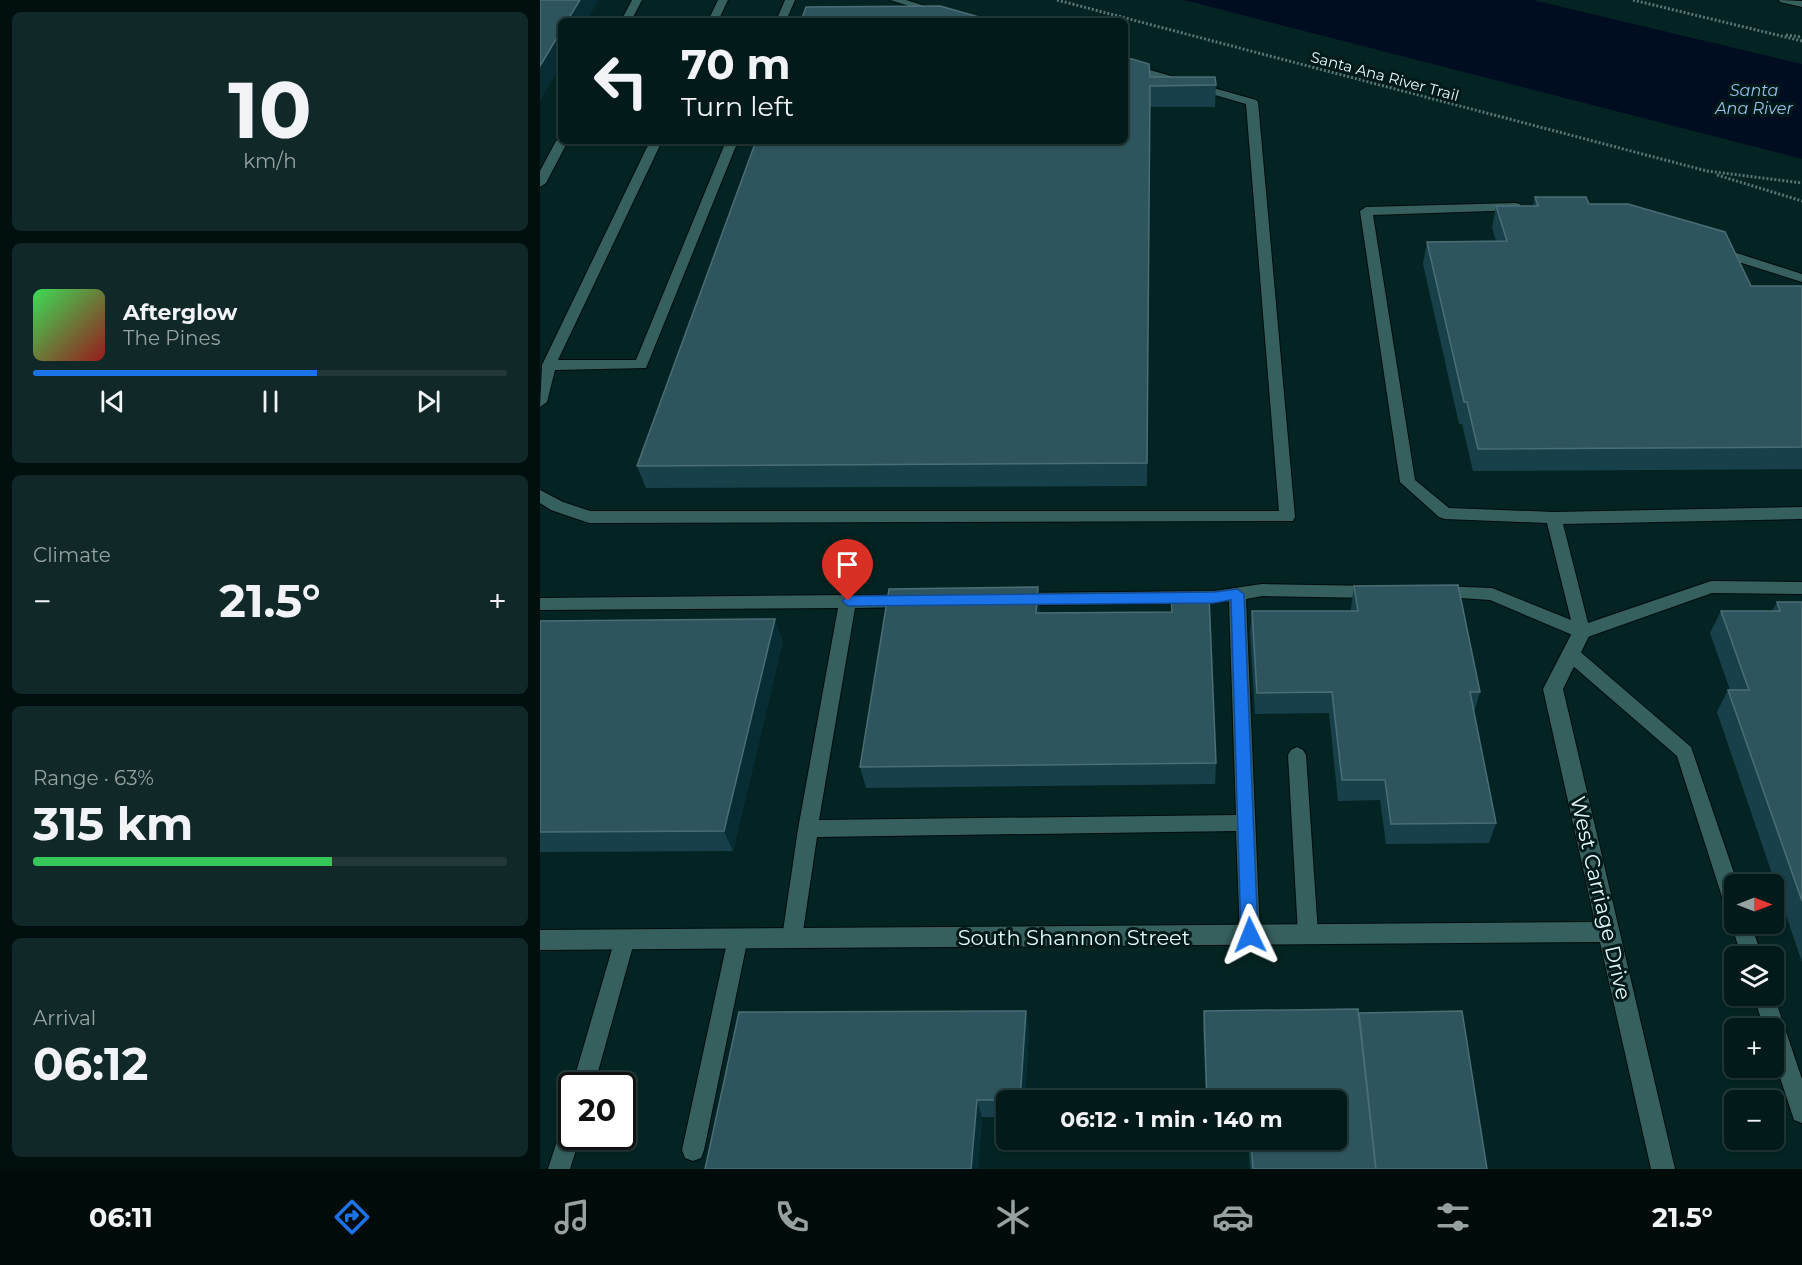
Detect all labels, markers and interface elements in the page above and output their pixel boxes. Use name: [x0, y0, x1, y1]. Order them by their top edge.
text: 70 m: [681, 38, 791, 90]
icon: left: [582, 42, 660, 120]
street label: Santa Ana River Trail: [1309, 47, 1461, 105]
text: 10: [228, 62, 312, 158]
water label: Santa Ana River: [1714, 81, 1793, 118]
text: Turn left: [681, 90, 794, 123]
text: km/h: [243, 149, 297, 173]
text: Afterglow: [123, 299, 237, 326]
text: The Pines: [123, 326, 220, 350]
icon: previous: [96, 385, 129, 418]
icon: pause: [254, 385, 287, 418]
icon: next: [412, 385, 445, 418]
pin: [822, 539, 873, 601]
text: Climate: [33, 543, 111, 567]
icon: arrive: [831, 548, 864, 581]
text: 21.5°: [219, 573, 321, 628]
text: −: [33, 581, 52, 621]
text: +: [488, 581, 507, 621]
text: Range · 63%: [33, 766, 154, 790]
street label: West Carriage Drive: [1565, 794, 1637, 1002]
text: 315 km: [33, 796, 193, 851]
north arrow: [1724, 874, 1784, 934]
map controls: [1724, 874, 1784, 1150]
position arrow: [1218, 903, 1282, 967]
street label: South Shannon Street: [958, 925, 1190, 950]
button: layers: [1724, 946, 1784, 1006]
text: Arrival: [33, 1006, 96, 1030]
button: +: [1724, 1018, 1784, 1078]
text: 06:12: [33, 1036, 148, 1091]
speed limit sign: 20: [558, 1072, 636, 1150]
button: −: [1724, 1090, 1784, 1150]
text: 06:12 · 1 min · 140 m: [1060, 1106, 1283, 1133]
icon: directions: [331, 1196, 373, 1238]
icon: music: [551, 1196, 593, 1238]
icon: phone: [771, 1196, 813, 1238]
icon: climate: [992, 1196, 1034, 1238]
icon: car: [1212, 1196, 1254, 1238]
icon: filters: [1432, 1196, 1474, 1238]
text: 06:11: [89, 1201, 153, 1234]
text: 21.5°: [1652, 1201, 1713, 1234]

